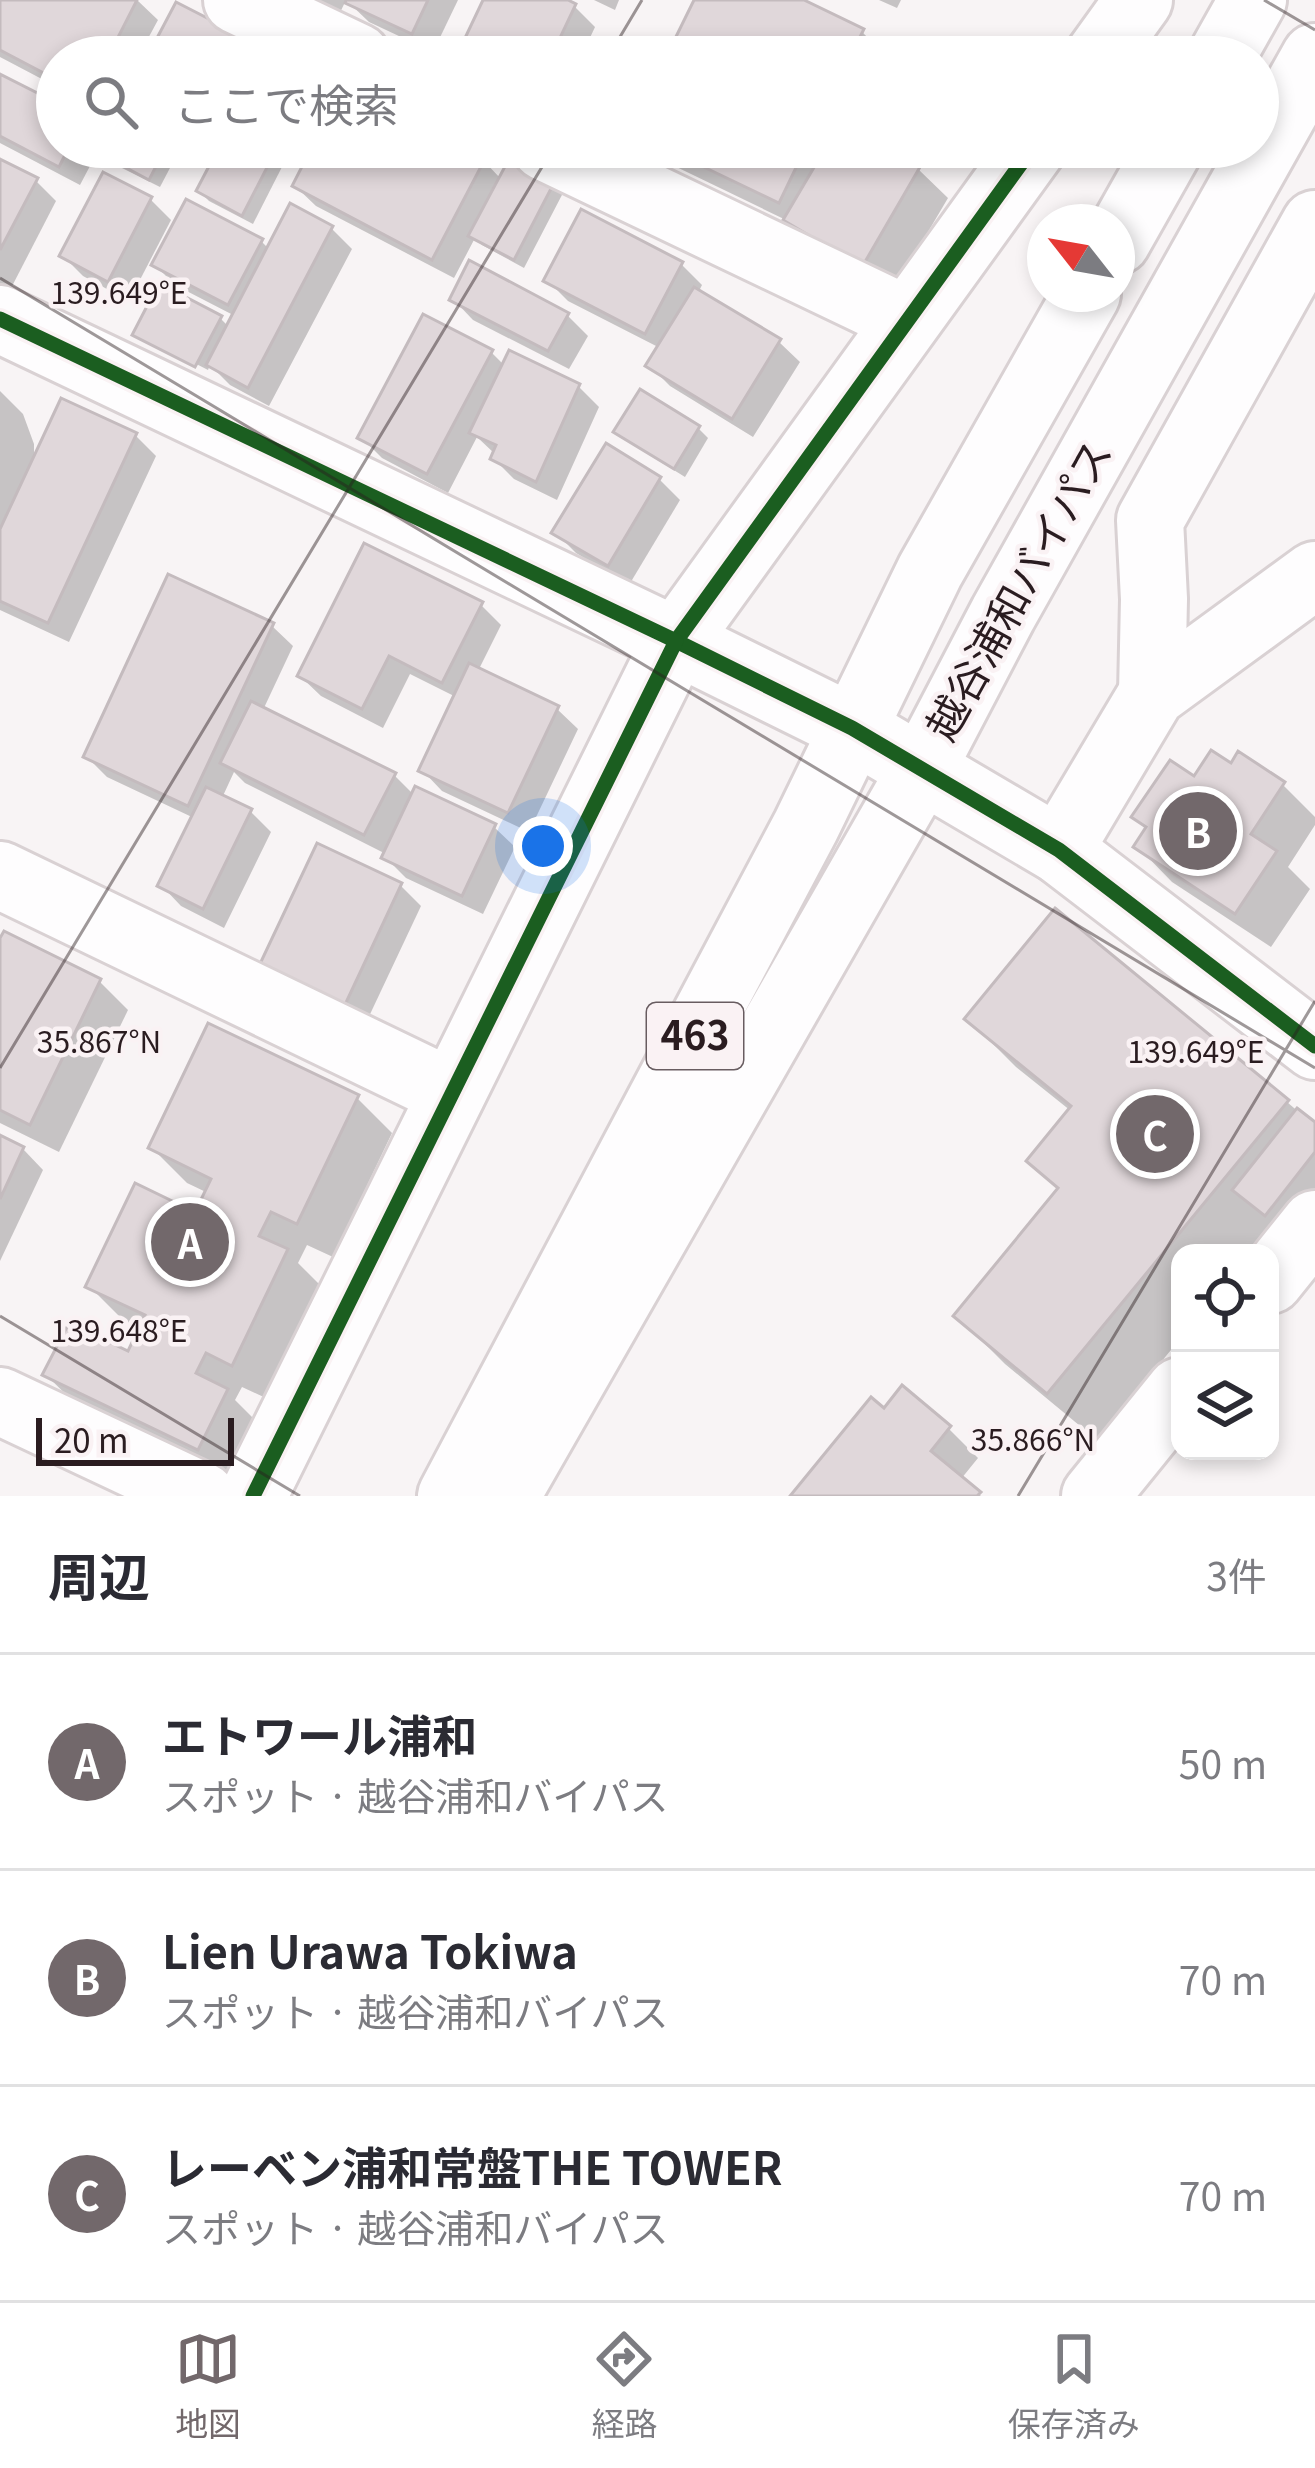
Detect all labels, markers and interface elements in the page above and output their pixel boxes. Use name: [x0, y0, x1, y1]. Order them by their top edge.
search box: [36, 36, 1279, 168]
icon: search: [78, 69, 144, 135]
text: ここで検索: [174, 70, 399, 135]
north arrow: [1027, 204, 1135, 312]
text: 139.649°E: [50, 269, 188, 313]
street label: 越谷浦和バイパス: [908, 427, 1124, 750]
pin: B: [1159, 786, 1237, 876]
your location: [513, 816, 573, 876]
road number: 463: [647, 1003, 743, 1069]
text: 35.867°N: [37, 1018, 161, 1062]
text: 139.649°E: [1127, 1028, 1265, 1072]
pin: C: [1116, 1089, 1194, 1179]
pin: A: [151, 1197, 229, 1287]
map controls: [1171, 1244, 1279, 1460]
button: locate: [1171, 1244, 1279, 1352]
text: 139.648°E: [50, 1307, 188, 1351]
button: layers: [1171, 1352, 1279, 1460]
scale bar: [36, 1412, 234, 1465]
text: 20 m: [54, 1415, 129, 1463]
text: 35.866°N: [971, 1416, 1095, 1460]
text: 周辺: [48, 1537, 150, 1611]
text: 3件: [1206, 1546, 1267, 1602]
text: エトワール浦和: [162, 1701, 477, 1766]
text: A: [75, 1734, 100, 1790]
text: 50 m: [1179, 1734, 1267, 1790]
text: スポット · 越谷浦和バイパス: [162, 1766, 669, 1822]
text: Lien Urawa Tokiwa: [162, 1917, 578, 1982]
text: B: [74, 1950, 100, 2006]
text: 70 m: [1179, 1950, 1267, 2006]
text: スポット · 越谷浦和バイパス: [162, 1982, 669, 2038]
text: レーベン浦和常盤THE TOWER: [162, 2133, 782, 2198]
text: C: [74, 2166, 100, 2222]
text: 70 m: [1179, 2166, 1267, 2222]
text: スポット · 越谷浦和バイパス: [162, 2198, 669, 2254]
tab: 地図: [175, 2326, 241, 2446]
tab: 経路: [591, 2326, 657, 2446]
tab: 保存済み: [1008, 2326, 1140, 2446]

